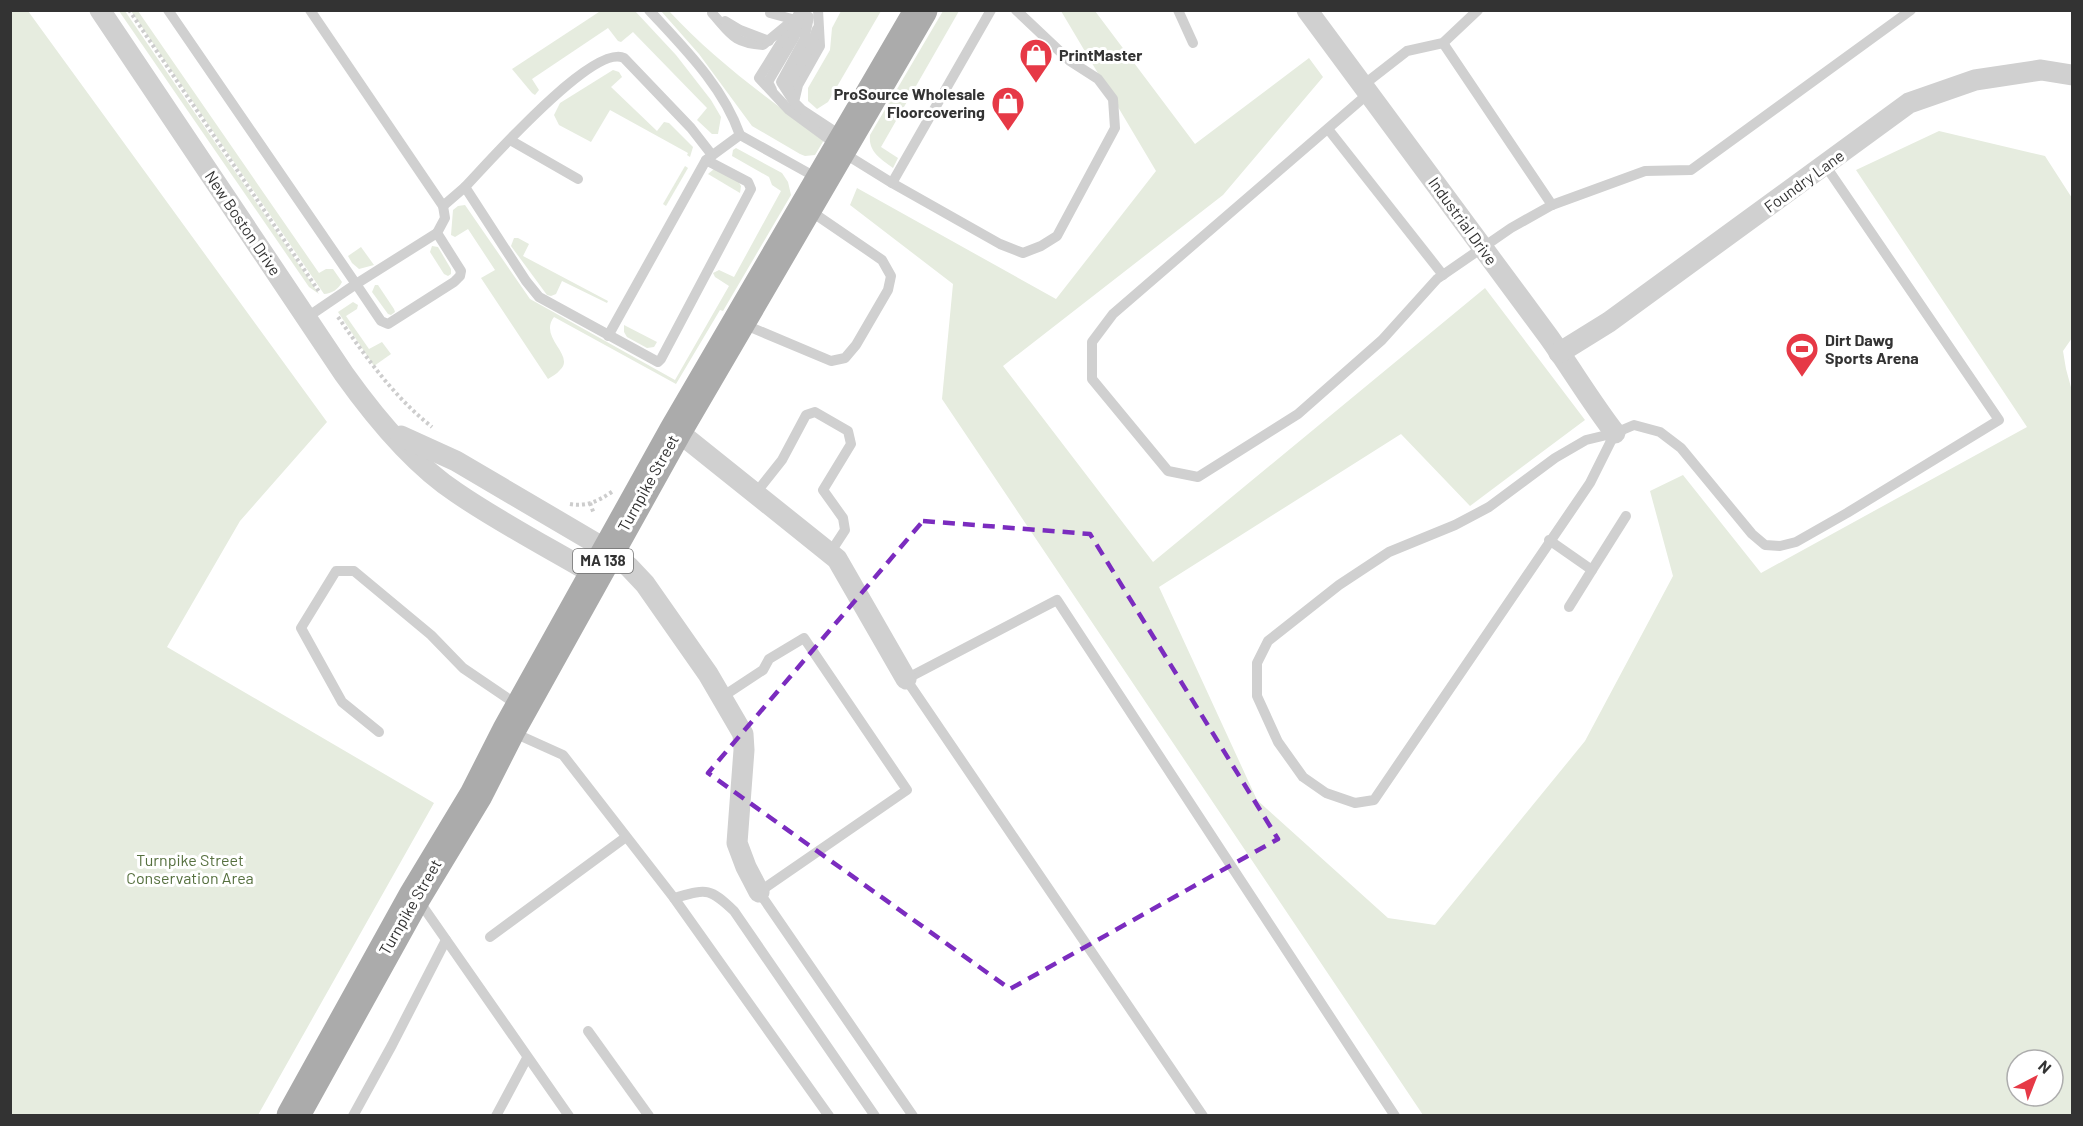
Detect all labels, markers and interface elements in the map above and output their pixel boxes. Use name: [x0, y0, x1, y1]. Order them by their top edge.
shop icon: PrintMaster: [1018, 37, 1054, 84]
place label: PrintMaster: [1059, 45, 1142, 64]
place label: ProSource Wholesale Floorcovering: [834, 84, 985, 121]
shop icon: ProSource Wholesale Floorcovering: [990, 85, 1026, 132]
street label: Foundry Lane: [1760, 145, 1847, 216]
street label: New Boston Drive: [201, 167, 285, 279]
street label: Industrial Drive: [1425, 173, 1502, 268]
place label: Dirt Dawg Sports Arena: [1825, 330, 1919, 367]
sports icon: Dirt Dawg Sports Arena: [1784, 331, 1820, 378]
street label: Turnpike Street: [613, 431, 682, 534]
road number: MA 138: [573, 549, 633, 573]
park label: Turnpike Street Conservation Area: [126, 850, 254, 887]
street label: Turnpike Street: [374, 855, 445, 958]
north arrow: [2005, 1048, 2065, 1108]
text: N: [2035, 1056, 2056, 1077]

